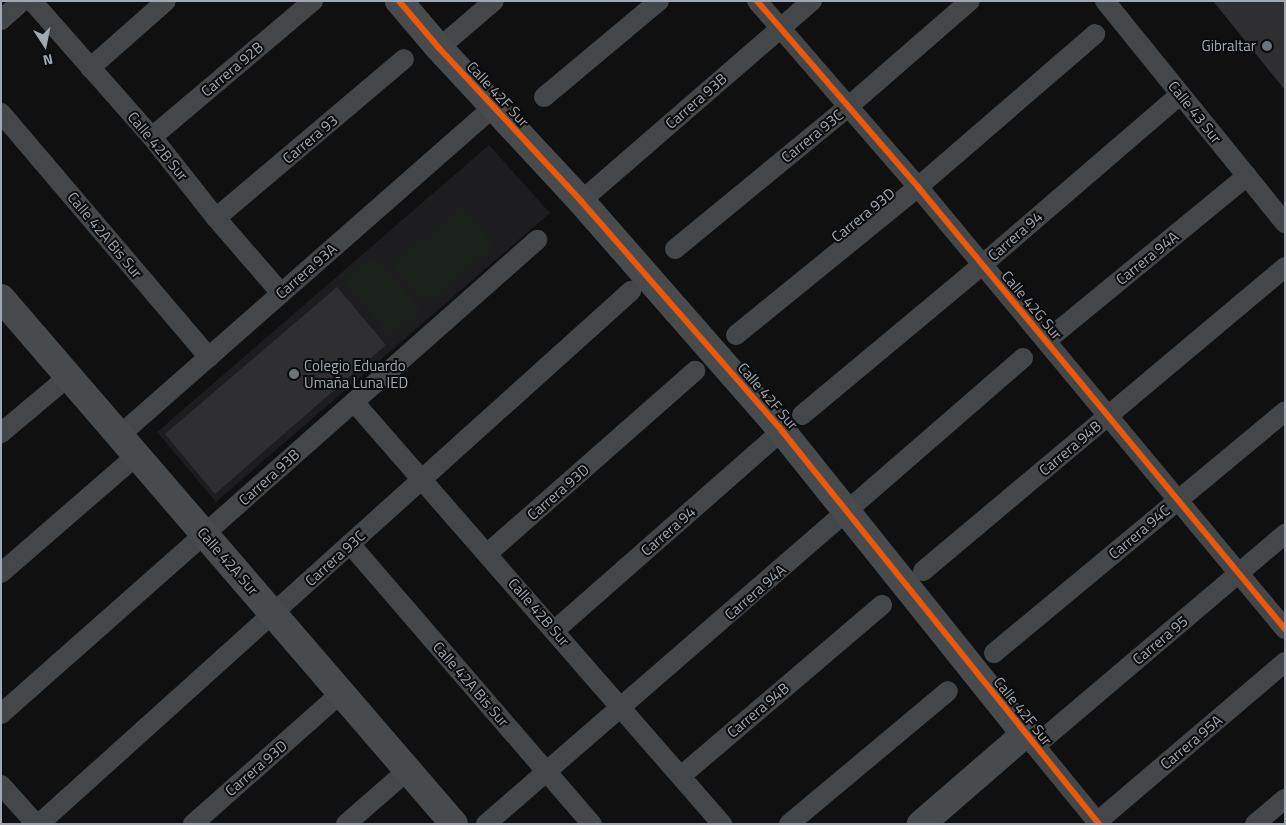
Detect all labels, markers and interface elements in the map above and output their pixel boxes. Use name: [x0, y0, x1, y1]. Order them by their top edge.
north arrow: [20, 20, 70, 70]
place label: Gibraltar: [1201, 37, 1256, 55]
street label: Carrera 92B: [197, 38, 267, 100]
marker: Gibraltar: [1260, 39, 1274, 53]
text: N: [41, 49, 55, 71]
street label: Calle 42F Sur: [463, 58, 533, 130]
street label: Carrera 93B: [662, 69, 730, 133]
street label: Calle 43 Sur: [1164, 77, 1226, 147]
street label: Carrera 93C: [777, 106, 847, 166]
street label: Calle 42B Sur: [124, 108, 192, 184]
street label: Carrera 93: [279, 111, 341, 167]
street label: Carrera 93D: [828, 184, 898, 246]
street label: Calle 42A Bis Sur: [64, 188, 146, 282]
street label: Carrera 94: [984, 207, 1046, 265]
street label: Carrera 94A: [1112, 227, 1182, 289]
street label: Carrera 93A: [272, 240, 340, 302]
street label: Calle 42G Sur: [998, 267, 1066, 343]
place label: Colegio Eduardo Umaña Luna IED: [304, 356, 408, 391]
street label: Calle 42F Sur: [734, 359, 802, 433]
marker: Colegio Eduardo Umaña Luna IED: [288, 368, 300, 380]
street label: Carrera 94B: [1035, 417, 1105, 479]
street label: Carrera 93B: [235, 445, 303, 509]
street label: Carrera 93D: [523, 460, 593, 524]
street label: Carrera 94C: [1105, 501, 1173, 563]
street label: Carrera 94: [637, 502, 699, 560]
street label: Calle 42A Sur: [194, 523, 262, 599]
street label: Carrera 93C: [301, 526, 369, 590]
street label: Carrera 94A: [721, 561, 789, 623]
street label: Calle 42B Sur: [505, 574, 573, 650]
street label: Carrera 95: [1129, 612, 1191, 668]
street label: Calle 42A Bis Sur: [429, 638, 513, 730]
street label: Calle 42F Sur: [990, 673, 1056, 749]
street label: Carrera 94B: [723, 679, 793, 741]
street label: Carrera 95A: [1156, 711, 1226, 773]
street label: Carrera 93D: [221, 736, 291, 800]

